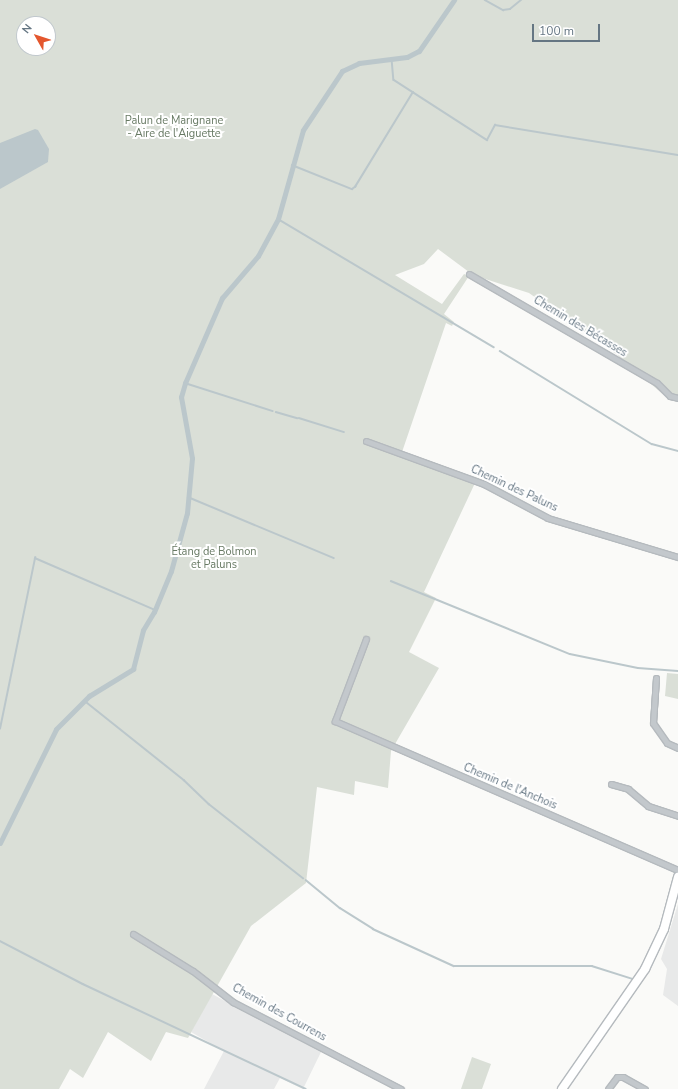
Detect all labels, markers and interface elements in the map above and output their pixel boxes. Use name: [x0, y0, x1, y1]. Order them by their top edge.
north arrow: [16, 16, 56, 56]
scale bar: [534, 16, 602, 42]
text: N: [19, 21, 35, 37]
text: 100 m: [539, 23, 574, 39]
park label: Palun de Marignane - Aire de l'Aiguette: [125, 115, 223, 141]
street label: Chemin des Bécasses: [531, 294, 629, 360]
street label: Chemin des Paluns: [468, 463, 560, 515]
park label: Étang de Bolmon et Paluns: [171, 546, 257, 572]
street label: Chemin de l'Anchois: [461, 761, 559, 813]
street label: Chemin des Courrens: [230, 982, 328, 1044]

